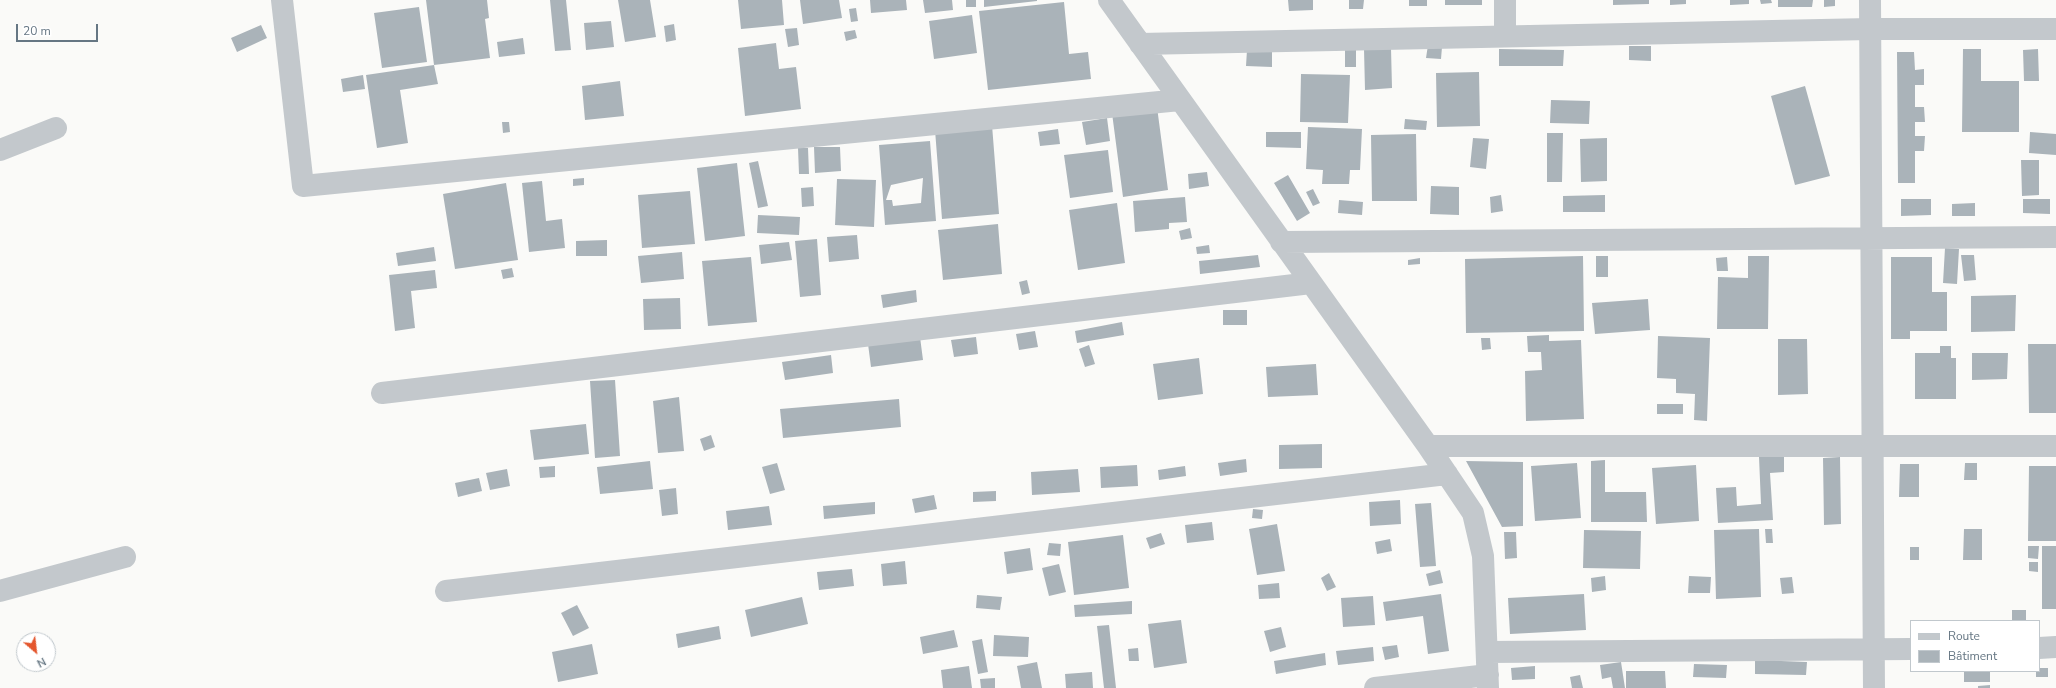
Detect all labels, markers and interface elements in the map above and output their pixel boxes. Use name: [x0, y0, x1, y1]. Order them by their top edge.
scale bar: [18, 16, 100, 42]
text: 20 m: [23, 23, 51, 39]
legend: [1910, 620, 2040, 672]
text: Route: [1948, 628, 1980, 644]
north arrow: [16, 632, 56, 672]
text: Bâtiment: [1948, 648, 1997, 664]
text: N: [34, 654, 49, 671]

